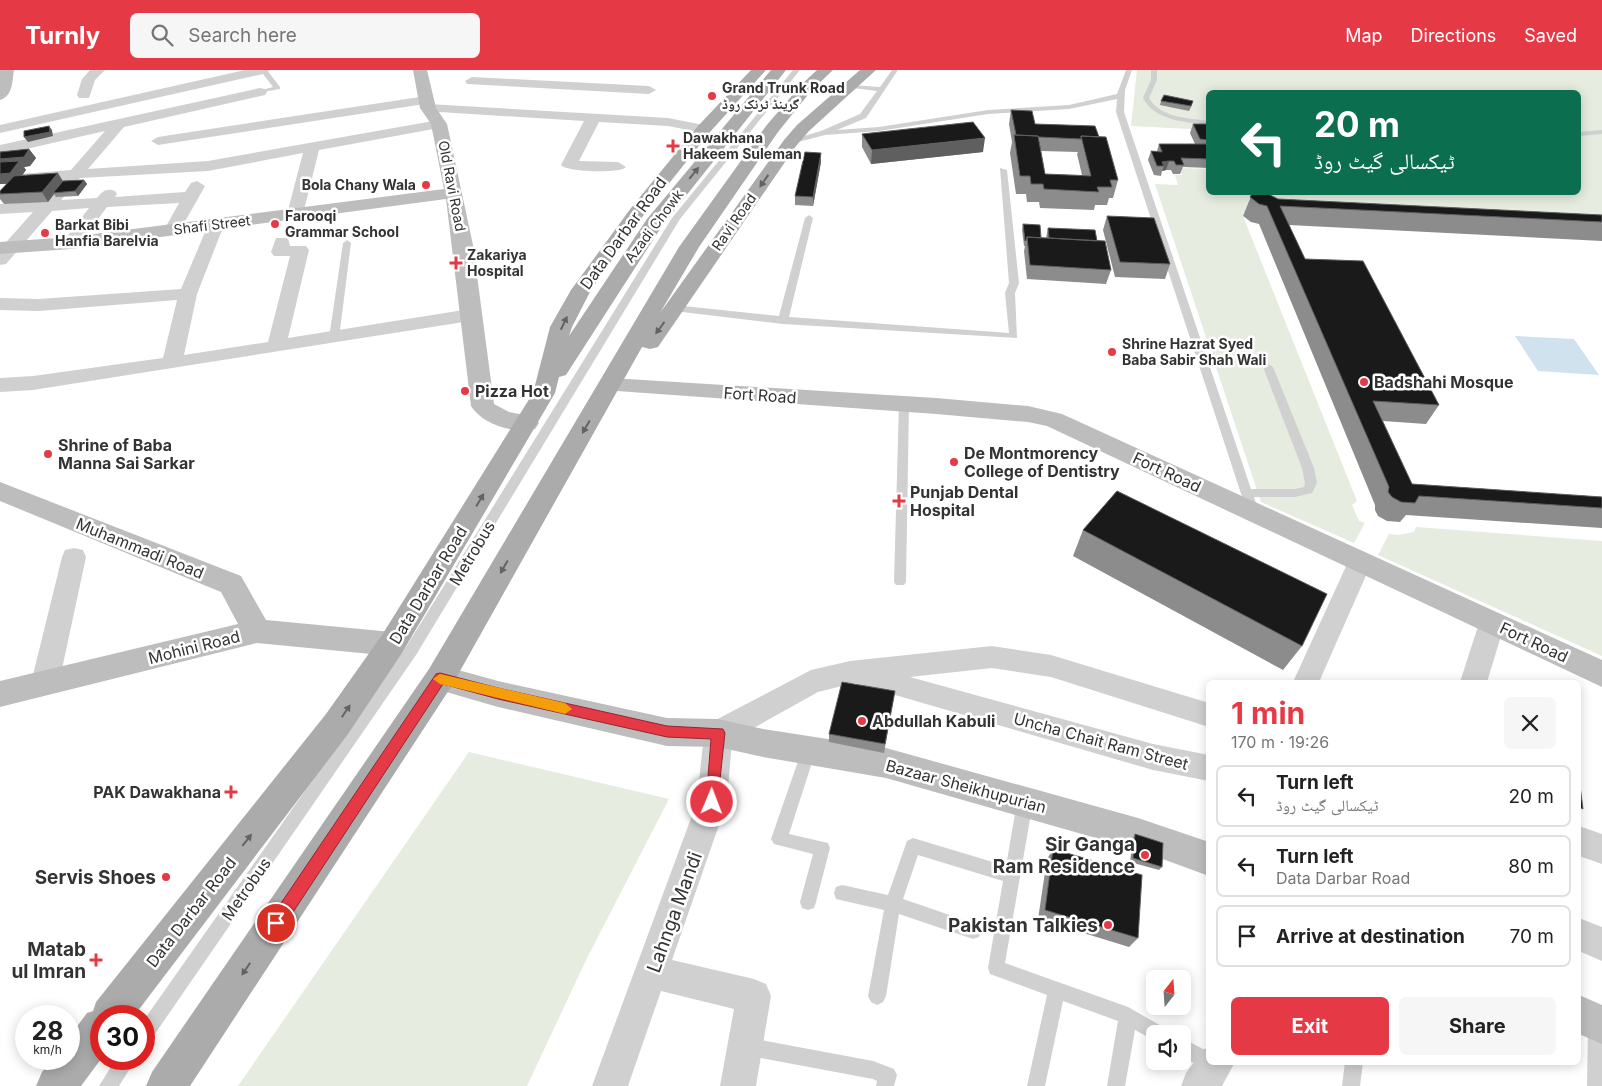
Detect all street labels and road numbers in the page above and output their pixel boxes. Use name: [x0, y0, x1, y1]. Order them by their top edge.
street label: Old Ravi Road: [435, 139, 470, 233]
street label: Data Darbar Road: [575, 173, 671, 293]
street label: Azadi Chowk: [621, 186, 687, 266]
street label: Ravi Road: [708, 190, 759, 253]
street label: Shafi Street: [173, 211, 252, 238]
street label: Fort Road: [723, 382, 797, 408]
street label: Fort Road: [1130, 448, 1204, 496]
street label: Muhammadi Road: [73, 513, 207, 583]
street label: Metrobus: [445, 517, 499, 589]
street label: Data Darbar Road: [385, 522, 471, 648]
street label: Fort Road: [1497, 618, 1571, 666]
street label: Mohini Road: [146, 626, 242, 668]
street label: Uncha Chait Ram Street: [1011, 708, 1191, 774]
street label: Bazaar Sheikhupurian: [884, 755, 1048, 817]
street label: Lahnga Mandi: [642, 849, 707, 976]
street label: Data Darbar Road: [142, 853, 240, 971]
street label: Metrobus: [217, 854, 275, 924]

